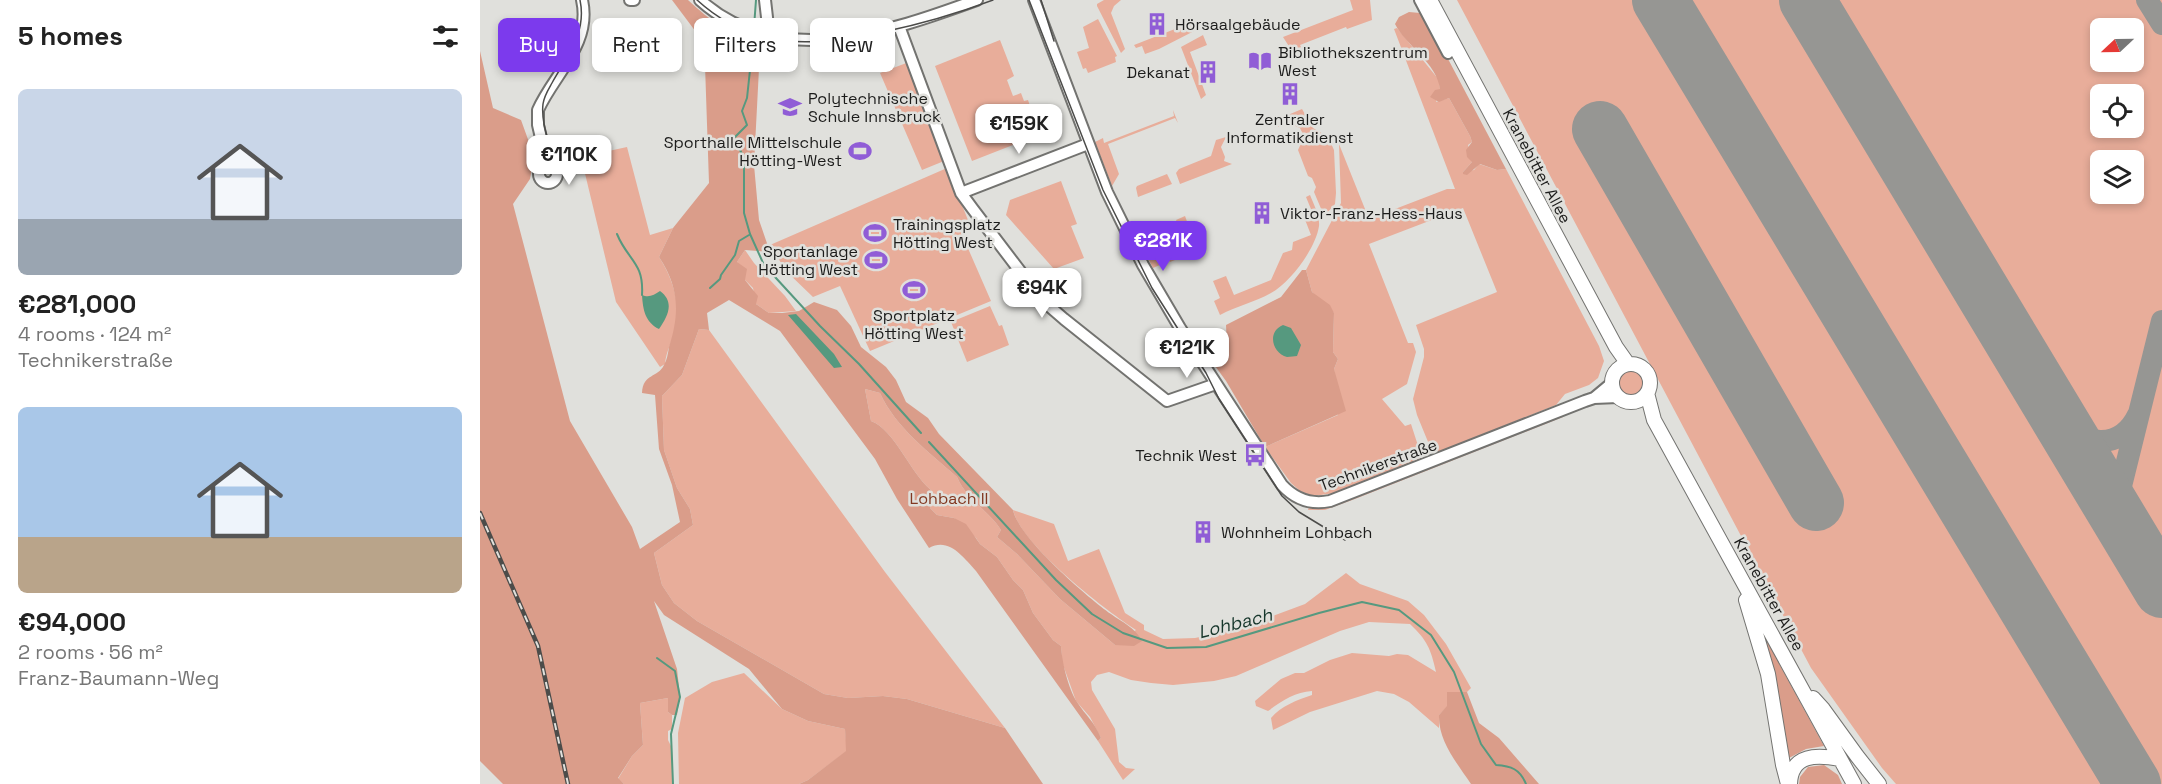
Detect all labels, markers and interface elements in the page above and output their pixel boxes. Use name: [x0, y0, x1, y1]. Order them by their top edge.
building icon: Hörsaalgebäude: [1144, 11, 1170, 37]
place label: Hörsaalgebäude: [1175, 14, 1301, 35]
chip: Buy: [498, 18, 580, 72]
chip: Rent: [592, 18, 682, 72]
chip: Filters: [694, 18, 798, 72]
chip: New: [810, 18, 895, 72]
north arrow: [2090, 18, 2144, 72]
map controls: [2090, 18, 2144, 204]
text: 5 homes: [18, 19, 123, 53]
icon: filters: [429, 20, 462, 53]
place label: Bibliothekszentrum West: [1278, 42, 1428, 81]
library icon: Bibliothekszentrum West: [1247, 48, 1273, 74]
building icon: Dekanat: [1195, 59, 1221, 85]
place label: Dekanat: [1126, 62, 1190, 83]
building icon: Zentraler Informatikdienst: [1277, 81, 1303, 107]
button: locate: [2090, 84, 2144, 138]
place label: Polytechnische Schule Innsbruck: [808, 88, 941, 127]
school or university icon: Polytechnische Schule Innsbruck: [777, 94, 803, 120]
pin: €159K: [977, 104, 1061, 155]
street label: Kranebitter Allee: [1498, 105, 1576, 227]
place label: Zentraler Informatikdienst: [1226, 109, 1354, 148]
text: €159K: [989, 110, 1049, 136]
icon: home: [186, 128, 294, 236]
place label: Sporthalle Mittelschule Hötting-West: [664, 132, 842, 171]
pin: €110K: [527, 135, 611, 186]
sports icon: Sporthalle Mittelschule Hötting-West: [847, 138, 873, 164]
text: €110K: [540, 141, 598, 167]
button: layers: [2090, 150, 2144, 204]
building icon: Viktor-Franz-Hess-Haus: [1249, 200, 1275, 226]
place label: Viktor-Franz-Hess-Haus: [1280, 203, 1463, 224]
place label: Trainingsplatz Hötting West: [893, 214, 1001, 253]
sports icon: Trainingsplatz Hötting West: [862, 220, 888, 246]
pin: €281K: [1121, 221, 1205, 272]
text: €281K: [1134, 227, 1193, 253]
place label: Sportanlage Hötting West: [758, 241, 858, 280]
sports icon: Sportanlage Hötting West: [863, 247, 889, 273]
pin: €94K: [1006, 268, 1078, 319]
text: €94K: [1016, 274, 1068, 300]
sports icon: Sportplatz Hötting West: [901, 277, 927, 303]
text: €281,000: [18, 287, 136, 321]
place label: Sportplatz Hötting West: [864, 305, 964, 344]
text: 4 rooms · 124 m²: [18, 321, 171, 347]
pin: €121K: [1145, 328, 1229, 379]
text: €121K: [1159, 334, 1215, 360]
text: Technikerstraße: [18, 347, 173, 373]
street label: Technikerstraße: [1316, 434, 1440, 496]
bus stop icon: Technik West: [1242, 442, 1268, 468]
place label: Technik West: [1135, 445, 1237, 466]
icon: home: [186, 446, 294, 554]
park label: Lohbach II: [910, 488, 988, 509]
building icon: Wohnheim Lohbach: [1190, 519, 1216, 545]
place label: Wohnheim Lohbach: [1221, 522, 1372, 543]
street label: Kranebitter Allee: [1729, 533, 1809, 655]
water label: Lohbach: [1196, 602, 1275, 643]
text: €94,000: [18, 605, 126, 639]
text: 2 rooms · 56 m²: [18, 639, 163, 665]
text: Franz-Baumann-Weg: [18, 665, 219, 691]

